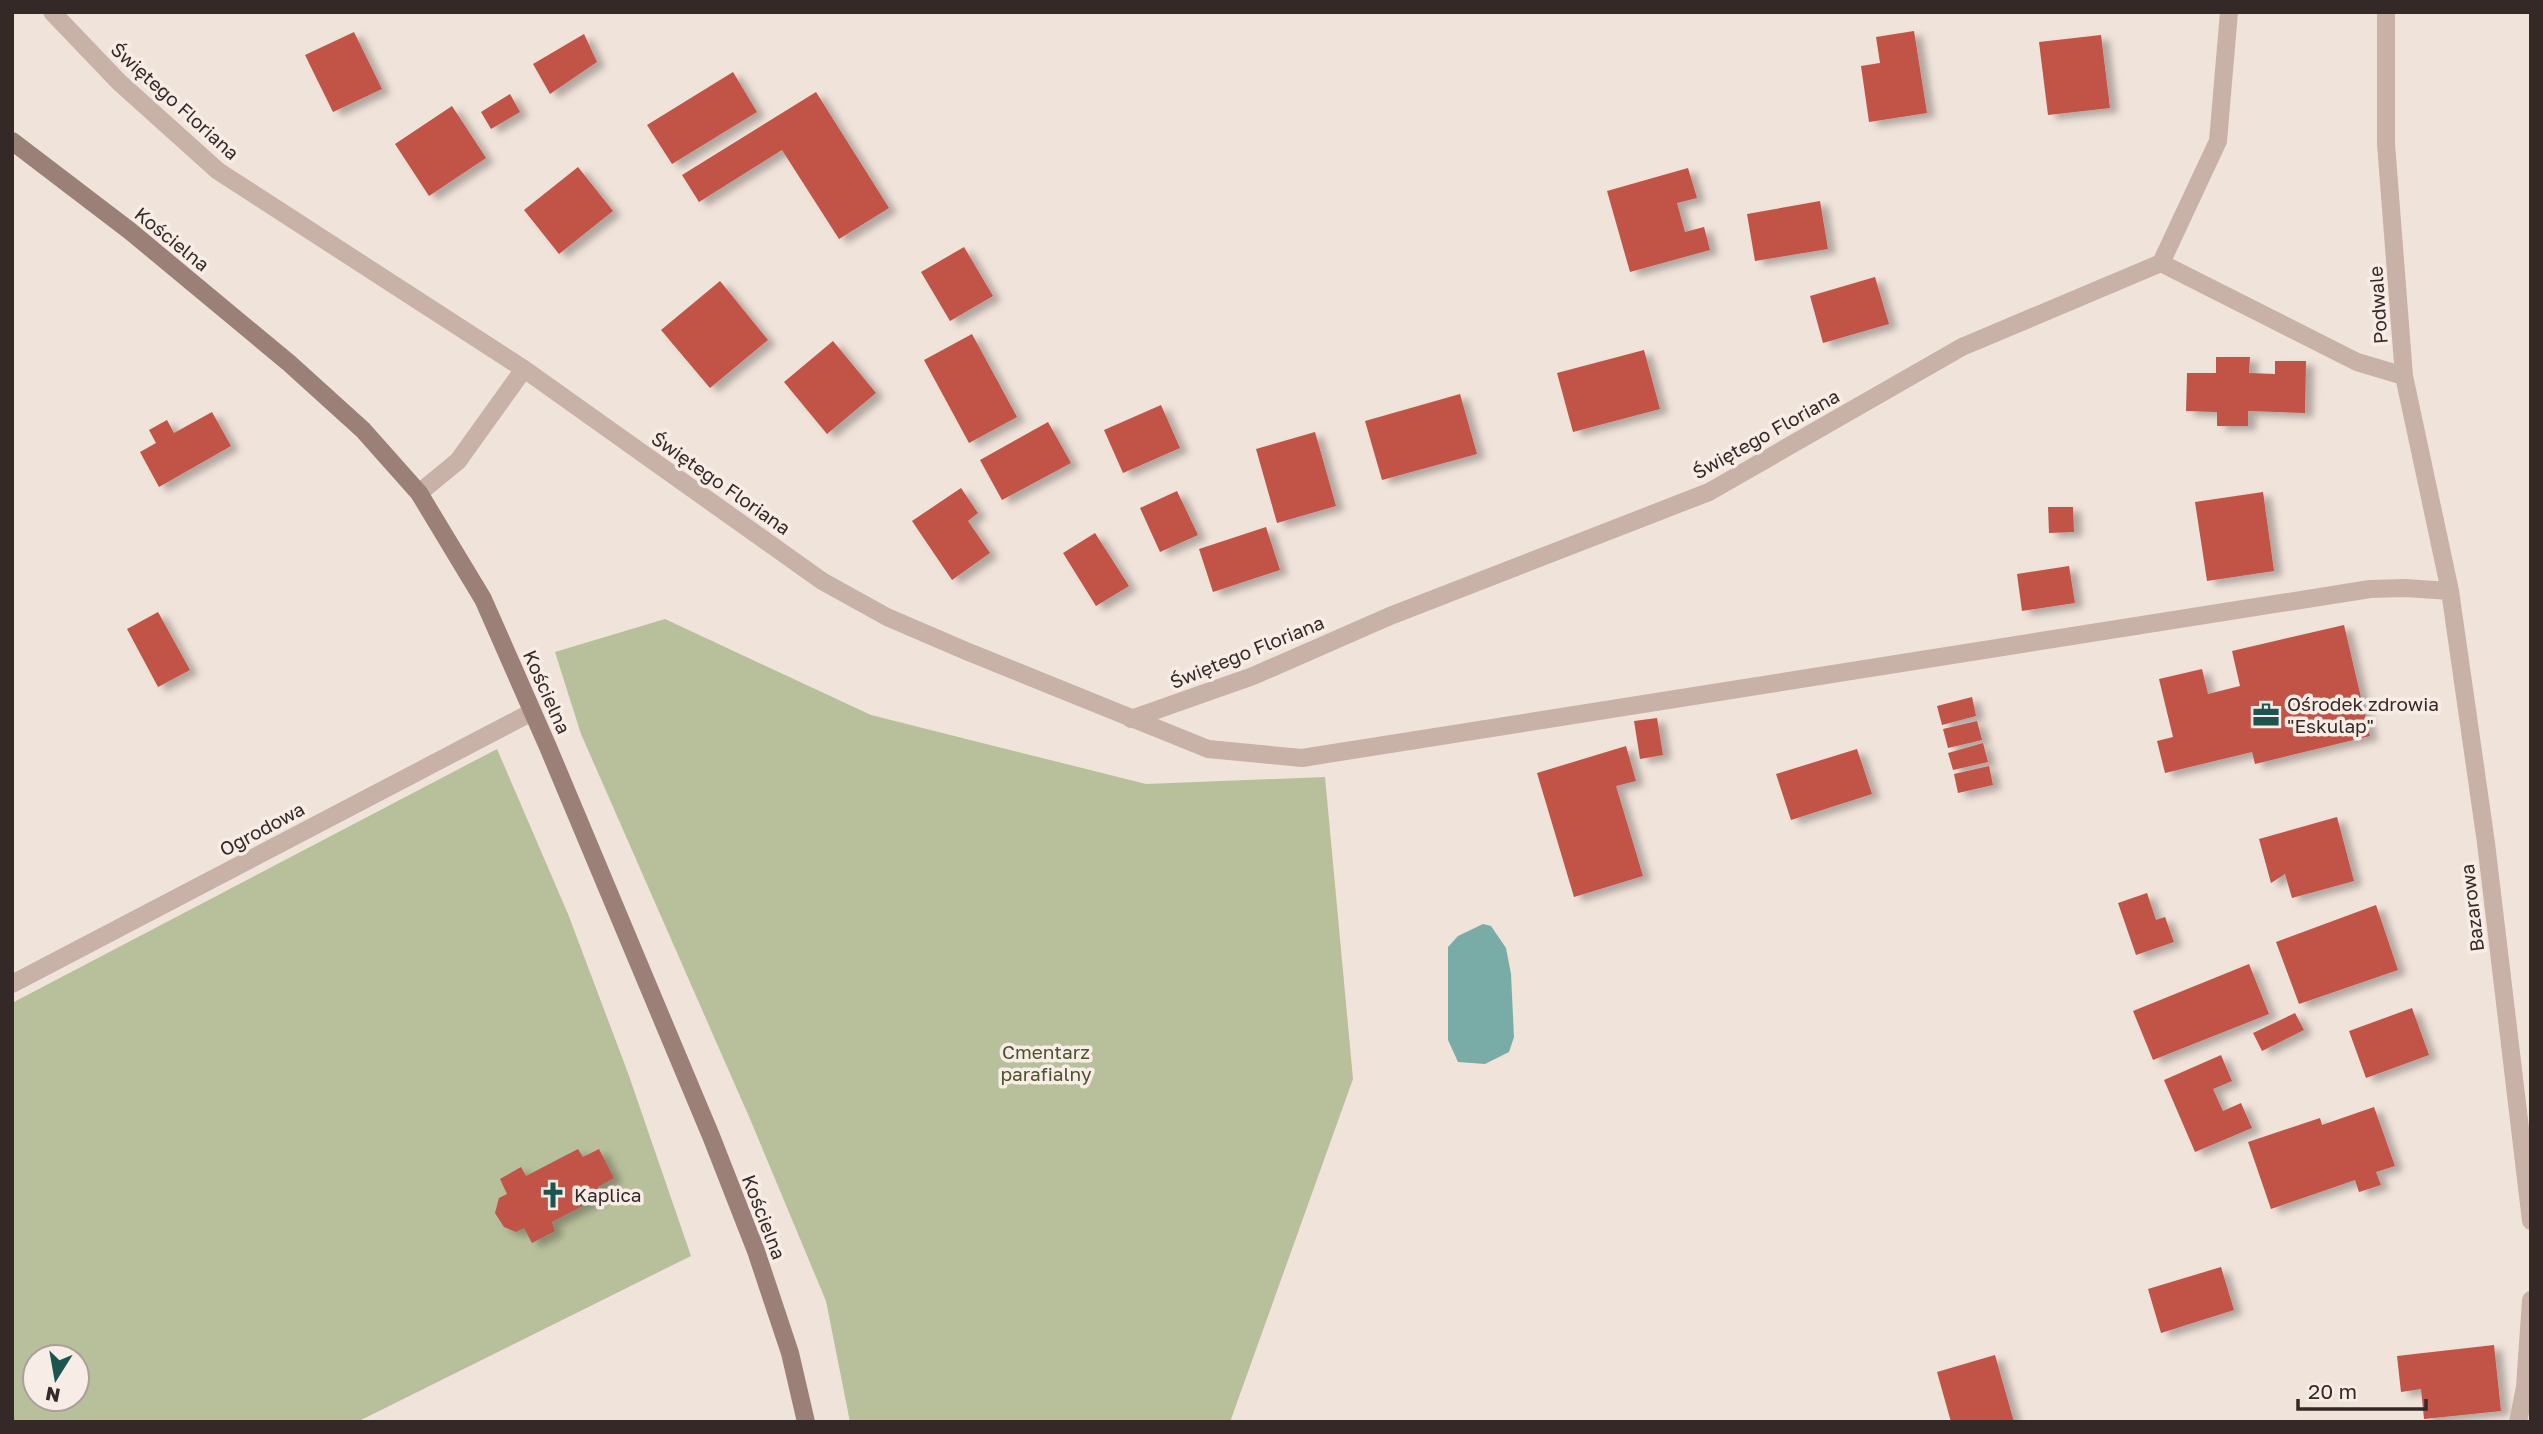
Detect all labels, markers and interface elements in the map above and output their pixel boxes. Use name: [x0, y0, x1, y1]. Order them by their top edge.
street label: Świętego Floriana: [107, 37, 244, 164]
street label: Kościelna: [130, 202, 214, 276]
street label: Podwale: [2363, 265, 2392, 345]
street label: Świętego Floriana: [1688, 384, 1843, 483]
street label: Świętego Floriana: [647, 426, 795, 539]
street label: Świętego Floriana: [1166, 610, 1327, 693]
street label: Kościelna: [519, 646, 576, 737]
place label: Ośrodek zdrowia "Eskulap": [2287, 692, 2439, 737]
office icon: Ośrodek zdrowia "Eskulap": [2251, 700, 2281, 730]
street label: Ogrodowa: [215, 797, 308, 861]
street label: Bazarowa: [2455, 863, 2488, 953]
park label: Cmentarz parafialny: [1000, 1040, 1092, 1085]
street label: Kościelna: [738, 1171, 791, 1263]
church icon: Kaplica: [538, 1180, 568, 1210]
place label: Kaplica: [574, 1183, 642, 1206]
north arrow: [21, 1343, 91, 1413]
scale bar: [2298, 1368, 2426, 1412]
text: 20 m: [2308, 1378, 2357, 1404]
text: N: [43, 1383, 62, 1408]

